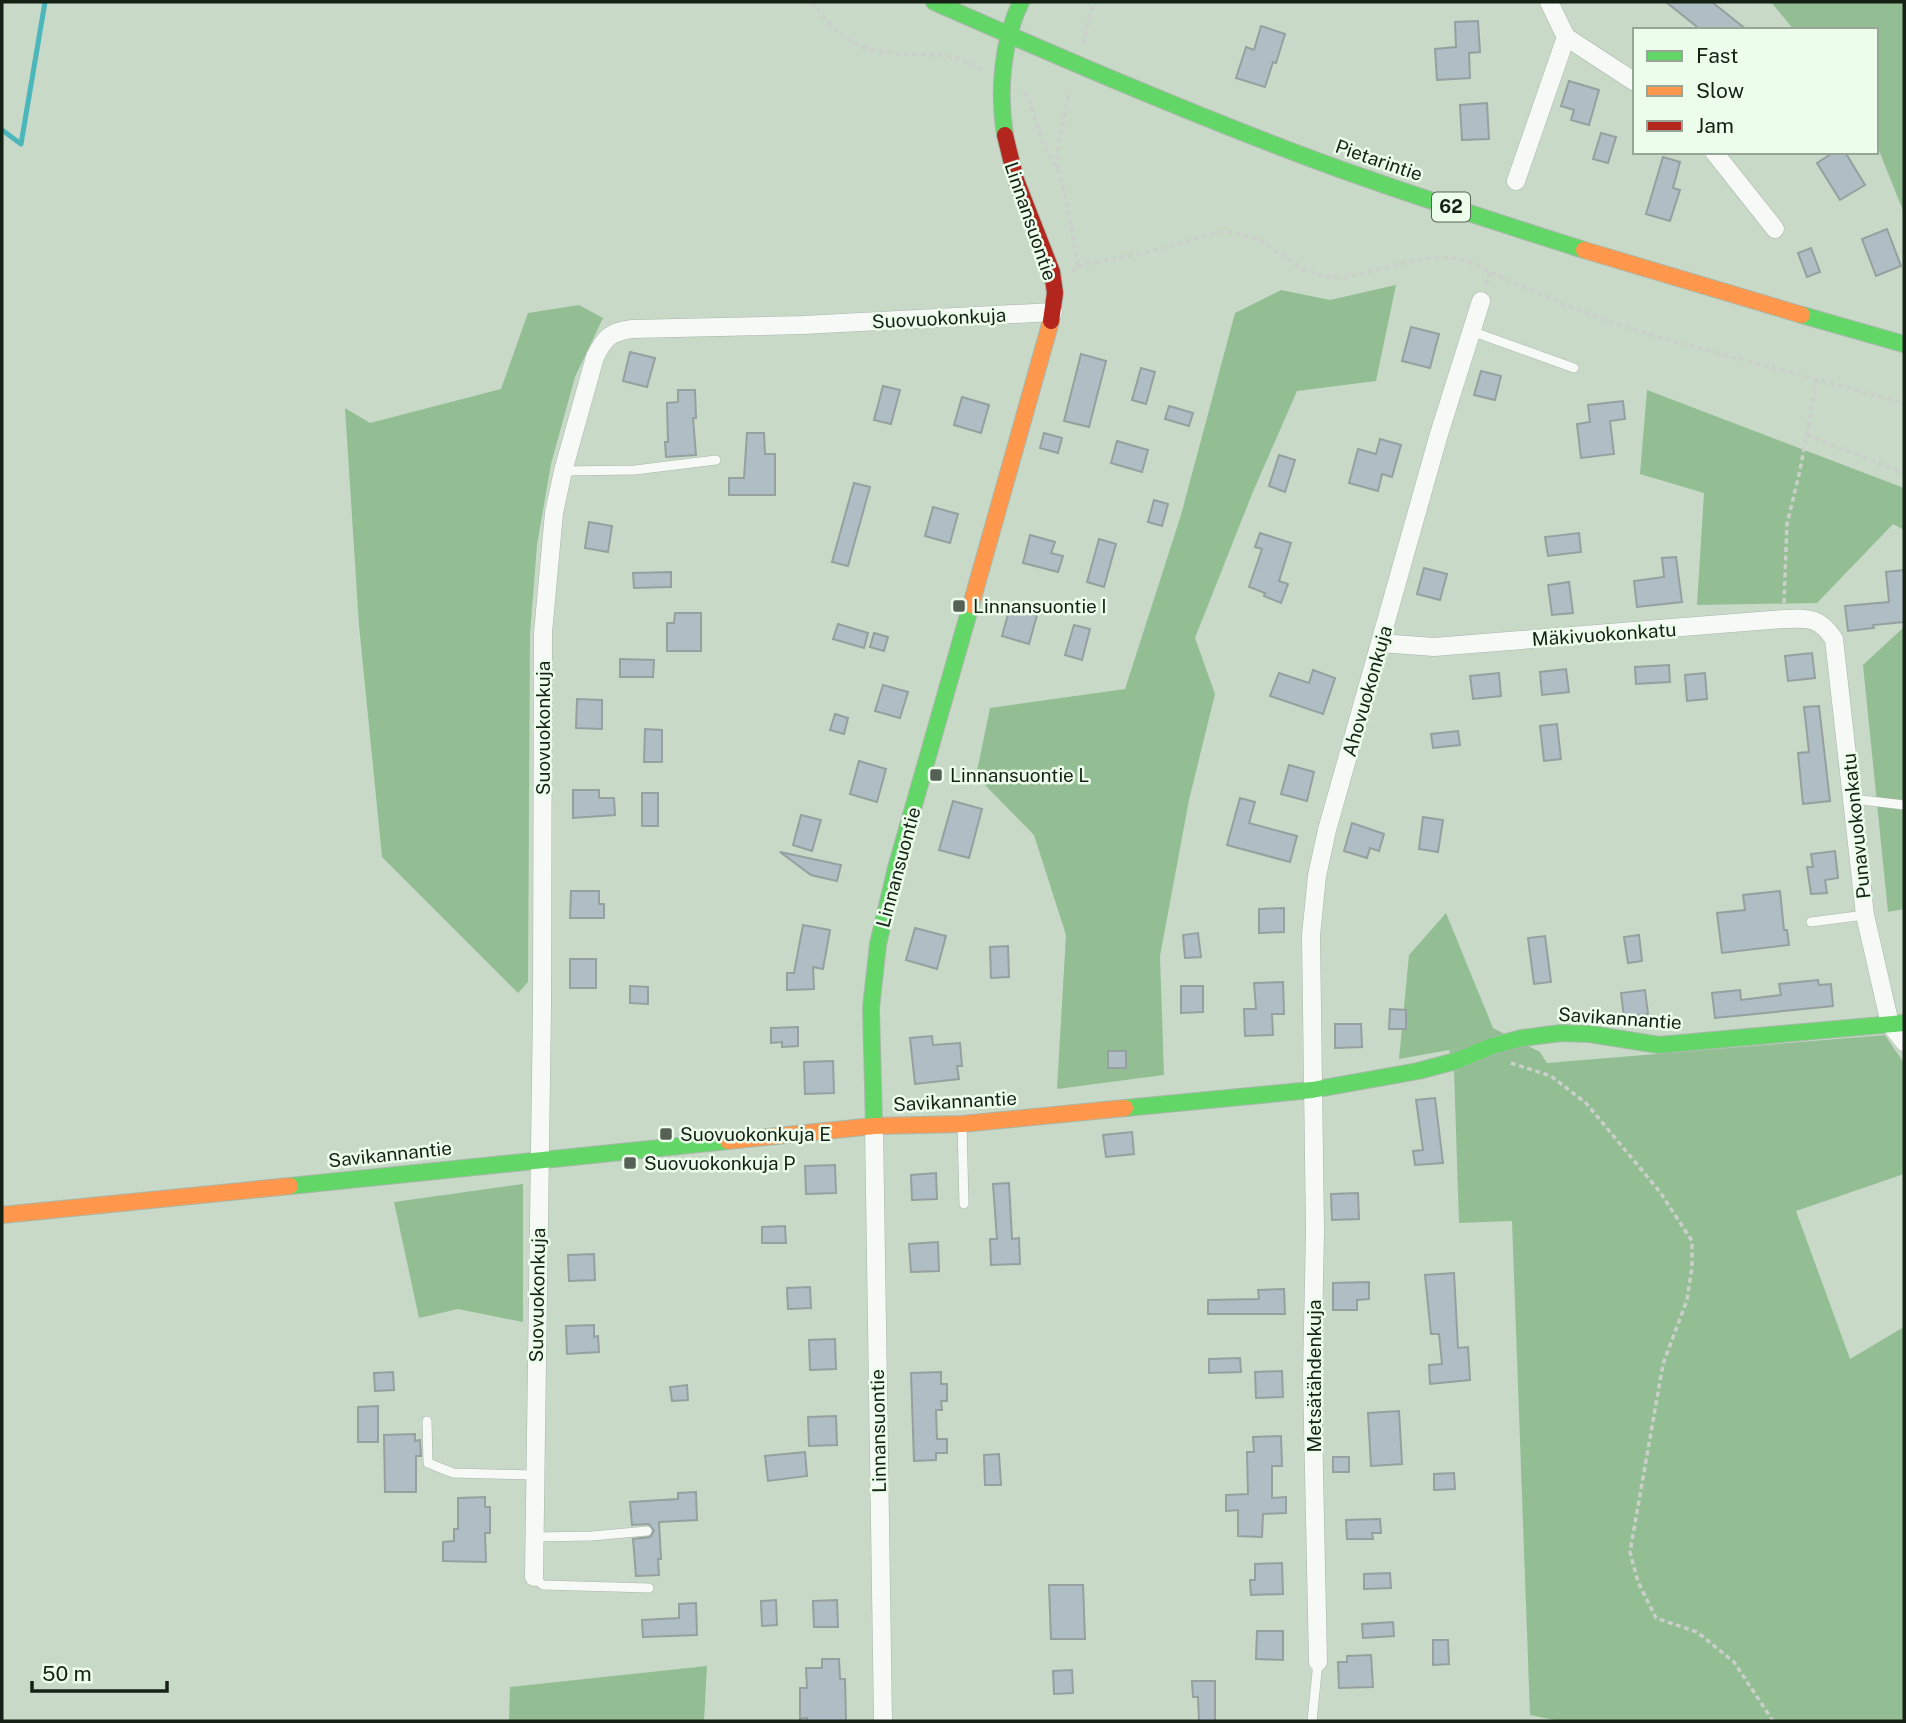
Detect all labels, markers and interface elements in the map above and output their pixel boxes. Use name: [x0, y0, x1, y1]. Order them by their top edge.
legend: [1633, 28, 1878, 154]
text: Fast: [1696, 43, 1738, 68]
text: Slow: [1696, 78, 1744, 103]
text: Jam: [1696, 113, 1734, 138]
street label: Pietarintie: [1333, 135, 1425, 185]
street label: Linnansuontie: [1000, 159, 1062, 283]
road number: 62: [1432, 192, 1470, 222]
street label: Suovuokonkuja: [871, 303, 1007, 333]
place label: Linnansuontie I: [973, 595, 1107, 617]
marker: Linnansuontie I: [951, 598, 967, 614]
street label: Mäkivuokonkatu: [1531, 618, 1677, 650]
street label: Ahovuokonkuja: [1338, 623, 1396, 759]
street label: Suovuokonkuja: [532, 661, 554, 795]
street label: Punavuokonkatu: [1837, 752, 1875, 900]
place label: Linnansuontie L: [950, 764, 1089, 786]
marker: Linnansuontie L: [928, 767, 944, 783]
street label: Linnansuontie: [871, 804, 925, 930]
street label: Savikannantie: [1557, 1003, 1683, 1033]
street label: Savikannantie: [893, 1087, 1017, 1115]
place label: Suovuokonkuja E: [680, 1123, 831, 1145]
marker: Suovuokonkuja E: [658, 1126, 674, 1142]
street label: Savikannantie: [327, 1137, 453, 1171]
place label: Suovuokonkuja P: [644, 1152, 795, 1174]
marker: Suovuokonkuja P: [622, 1155, 638, 1171]
street label: Suovuokonkuja: [525, 1228, 549, 1362]
street label: Metsätähdenkuja: [1303, 1300, 1325, 1452]
street label: Linnansuontie: [866, 1369, 890, 1493]
scale bar: [32, 1650, 166, 1694]
text: 50 m: [42, 1661, 92, 1686]

